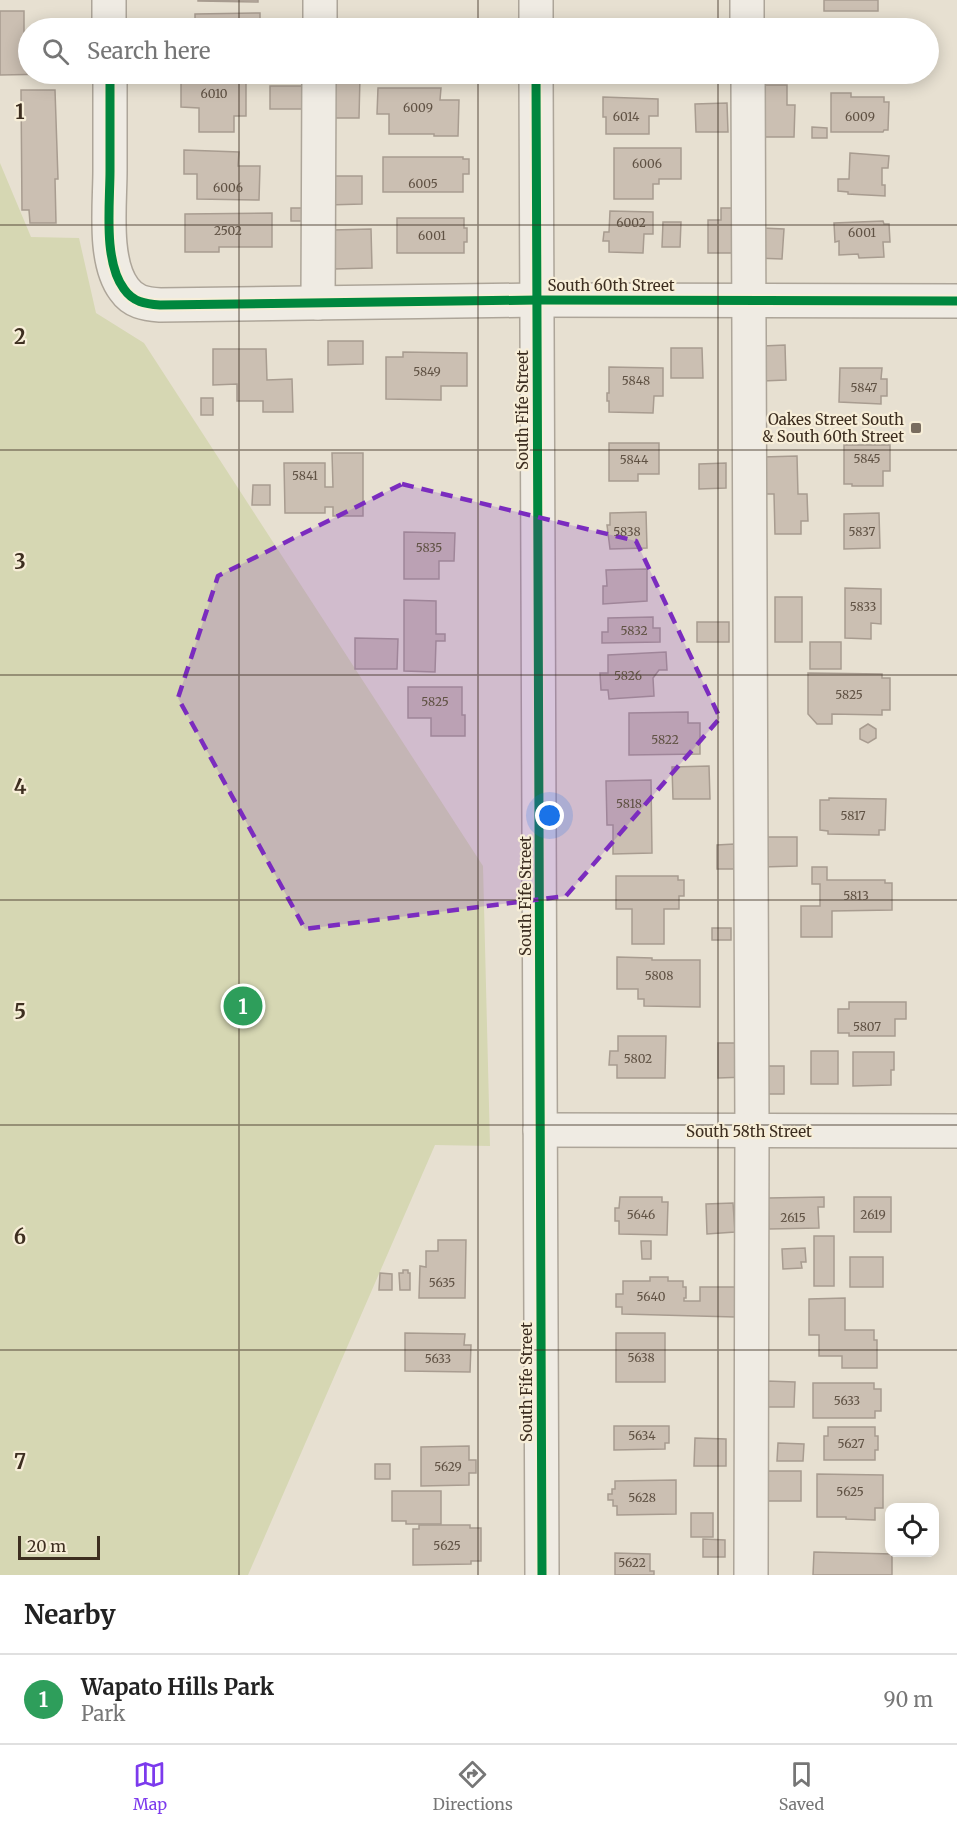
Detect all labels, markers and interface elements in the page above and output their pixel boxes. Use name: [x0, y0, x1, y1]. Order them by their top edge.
search box: [18, 18, 939, 84]
icon: search: [39, 35, 72, 68]
text: Search here: [87, 37, 210, 65]
house number: 6010: [200, 86, 228, 101]
text: 1: [15, 99, 25, 124]
house number: 6009: [403, 100, 433, 115]
house number: 6014: [613, 109, 640, 124]
house number: 6009: [845, 109, 875, 124]
house number: 6006: [632, 156, 662, 171]
house number: 6005: [408, 176, 438, 191]
house number: 6006: [213, 180, 243, 195]
house number: 6002: [616, 215, 646, 230]
house number: 2502: [214, 223, 242, 238]
house number: 6001: [848, 225, 876, 240]
house number: 6001: [418, 228, 446, 243]
street label: South 60th Street: [547, 276, 675, 295]
text: 2: [14, 324, 26, 349]
street label: South Fife Street: [513, 350, 532, 470]
house number: 5849: [413, 364, 441, 379]
house number: 5848: [622, 373, 650, 388]
house number: 5847: [851, 380, 878, 395]
place label: Oakes Street South & South 60th Street: [762, 410, 904, 446]
marker: Oakes Street South & South 60th Street: [909, 421, 923, 435]
house number: 5845: [853, 451, 881, 466]
house number: 5844: [620, 452, 649, 467]
house number: 5841: [292, 468, 318, 483]
house number: 5838: [613, 524, 641, 539]
house number: 5837: [849, 524, 876, 539]
house number: 5835: [416, 540, 442, 555]
text: 3: [14, 549, 26, 574]
house number: 5833: [850, 599, 876, 614]
house number: 5832: [620, 623, 648, 638]
house number: 5826: [614, 668, 642, 683]
house number: 5825: [835, 687, 863, 702]
house number: 5825: [421, 694, 449, 709]
house number: 5822: [651, 732, 679, 747]
text: 4: [14, 774, 27, 799]
house number: 5818: [616, 796, 642, 811]
your location: [535, 801, 564, 830]
house number: 5817: [840, 808, 866, 823]
street label: South Fife Street: [516, 836, 535, 956]
house number: 5813: [843, 888, 869, 903]
house number: 5808: [645, 968, 673, 983]
pin: 1: [224, 984, 262, 1028]
text: 5: [14, 999, 26, 1024]
house number: 5807: [853, 1019, 881, 1034]
house number: 5802: [624, 1051, 652, 1066]
street label: South 58th Street: [686, 1122, 812, 1141]
house number: 5646: [627, 1207, 655, 1222]
house number: 2619: [860, 1207, 886, 1222]
house number: 2615: [780, 1210, 806, 1225]
text: 6: [14, 1224, 26, 1249]
house number: 5635: [429, 1275, 455, 1290]
house number: 5640: [636, 1289, 666, 1304]
street label: South Fife Street: [517, 1322, 536, 1442]
house number: 5638: [627, 1350, 655, 1365]
house number: 5633: [425, 1351, 451, 1366]
house number: 5633: [834, 1393, 860, 1408]
house number: 5634: [628, 1428, 656, 1443]
house number: 5627: [837, 1436, 865, 1451]
text: 7: [14, 1449, 26, 1474]
house number: 5629: [434, 1459, 462, 1474]
house number: 5625: [836, 1484, 864, 1499]
house number: 5628: [628, 1490, 656, 1505]
map controls: [885, 1503, 939, 1557]
button: locate: [885, 1503, 939, 1557]
scale bar: [18, 1533, 100, 1560]
text: 20 m: [27, 1536, 66, 1556]
house number: 5625: [433, 1538, 461, 1553]
house number: 5622: [618, 1555, 646, 1570]
text: Nearby: [24, 1598, 116, 1631]
text: Wapato Hills Park: [81, 1673, 274, 1701]
text: 1: [39, 1687, 48, 1712]
text: 90 m: [883, 1687, 933, 1712]
text: Park: [81, 1701, 125, 1726]
tab: Map: [133, 1758, 167, 1814]
tab: Directions: [433, 1758, 513, 1814]
tab: Saved: [779, 1758, 824, 1814]

